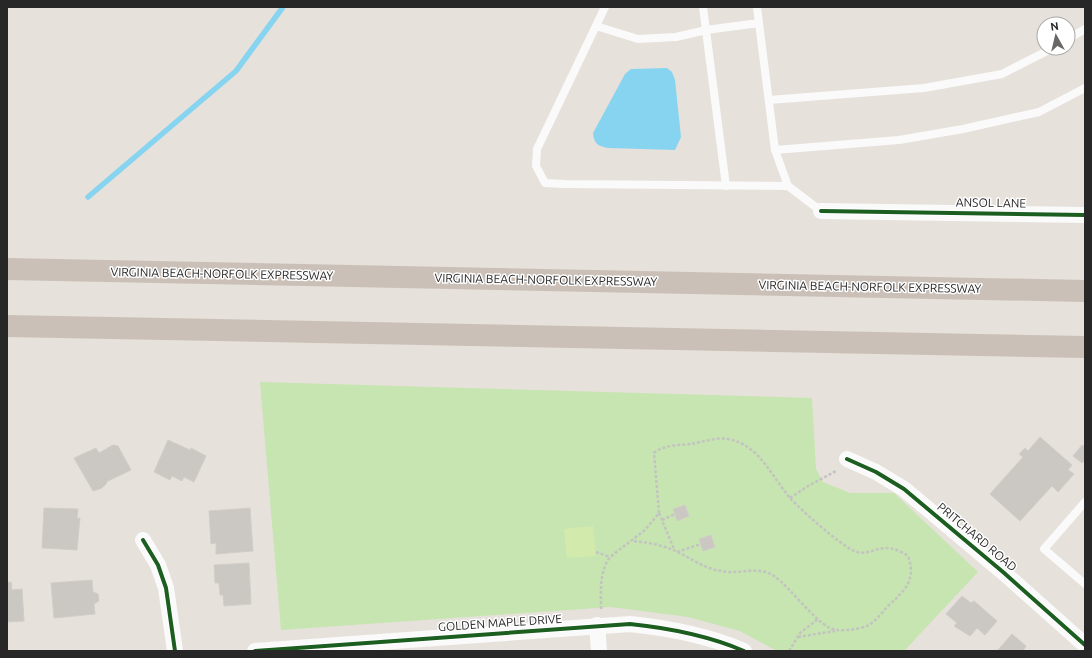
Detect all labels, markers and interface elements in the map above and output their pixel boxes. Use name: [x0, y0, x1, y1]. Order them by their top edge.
north arrow: [1036, 16, 1076, 56]
text: N: [1050, 20, 1060, 33]
street label: ANSOL LANE: [956, 195, 1027, 210]
street label: VIRGINIA BEACH-NORFOLK EXPRESSWAY: [111, 265, 334, 282]
street label: VIRGINIA BEACH-NORFOLK EXPRESSWAY: [435, 271, 658, 288]
street label: VIRGINIA BEACH-NORFOLK EXPRESSWAY: [759, 278, 982, 295]
street label: PRITCHARD ROAD: [935, 500, 1020, 574]
street label: GOLDEN MAPLE DRIVE: [438, 612, 563, 633]

